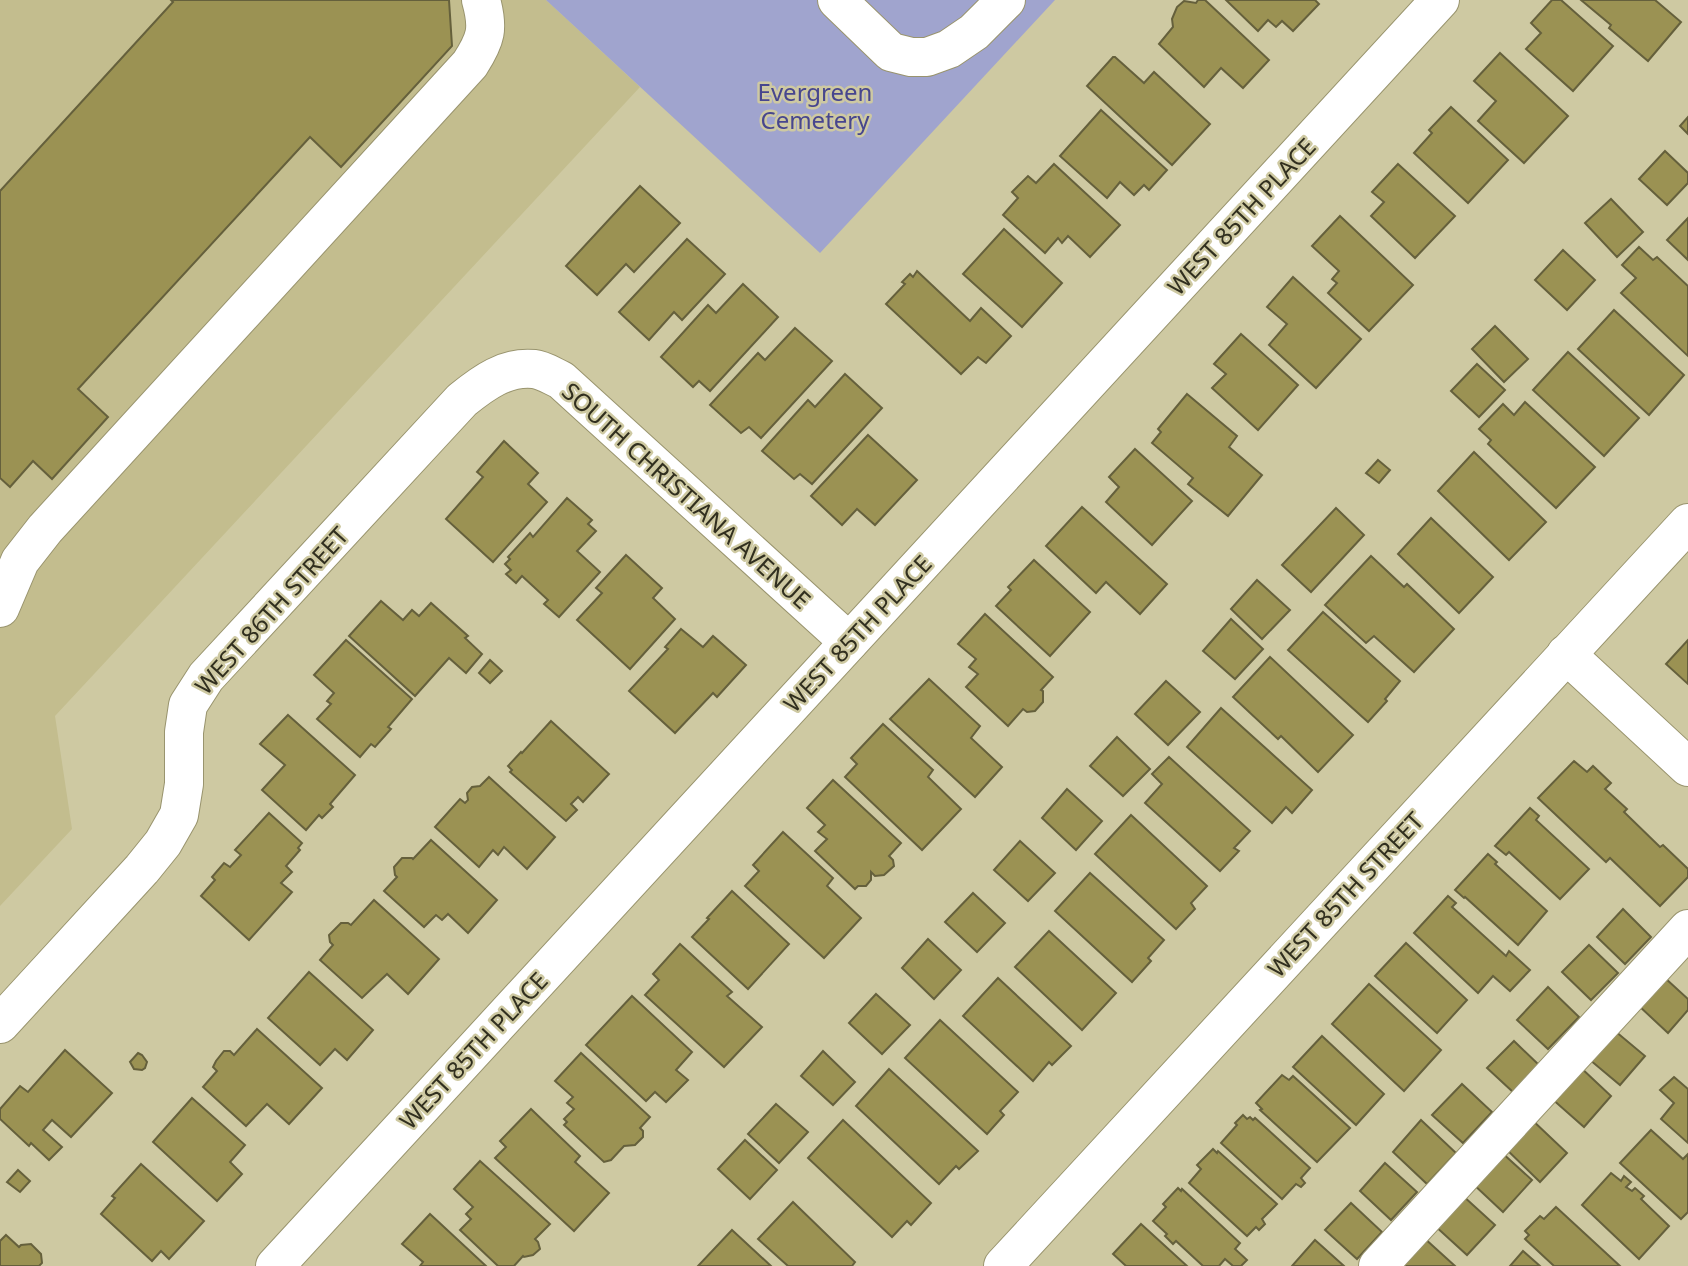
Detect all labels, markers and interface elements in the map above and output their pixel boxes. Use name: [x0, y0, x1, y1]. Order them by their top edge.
park label: Evergreen Cemetery: [758, 75, 872, 136]
street label: WEST 85TH PLACE: [1159, 130, 1323, 302]
street label: SOUTH CHRISTIANA AVENUE: [556, 374, 818, 616]
street label: WEST 86TH STREET: [187, 519, 356, 701]
street label: WEST 85TH PLACE: [775, 547, 939, 719]
street label: WEST 85TH STREET: [1260, 804, 1431, 984]
street label: WEST 85TH PLACE: [391, 964, 555, 1136]

